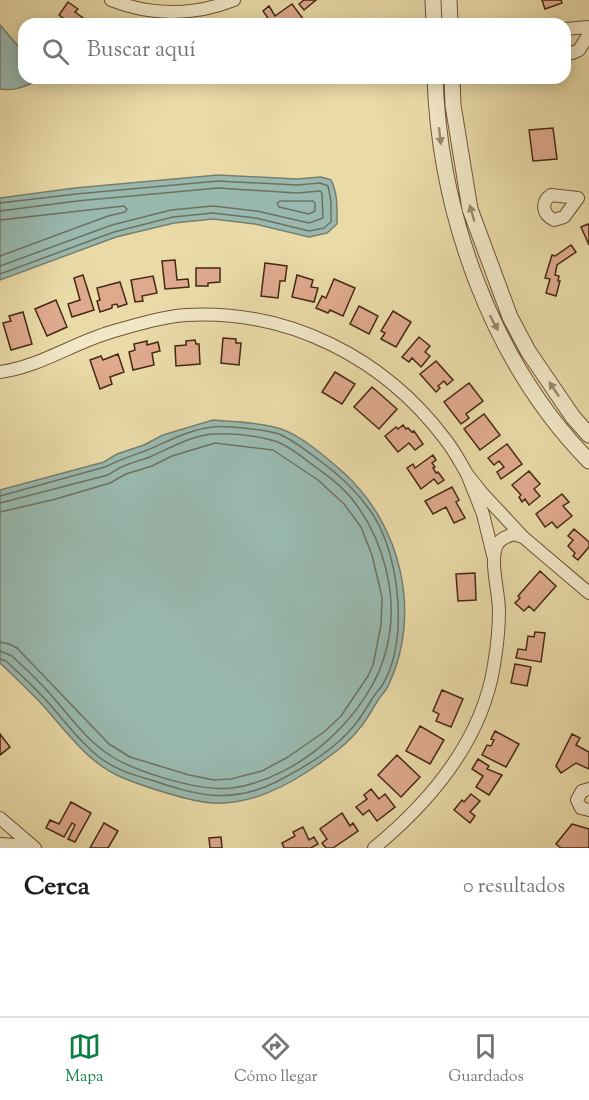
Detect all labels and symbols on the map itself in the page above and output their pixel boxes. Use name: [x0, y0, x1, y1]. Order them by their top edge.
one-way arrow: [436, 127, 445, 146]
one-way arrow: [467, 204, 476, 222]
one-way arrow: [489, 314, 499, 331]
one-way arrow: [548, 381, 560, 397]

